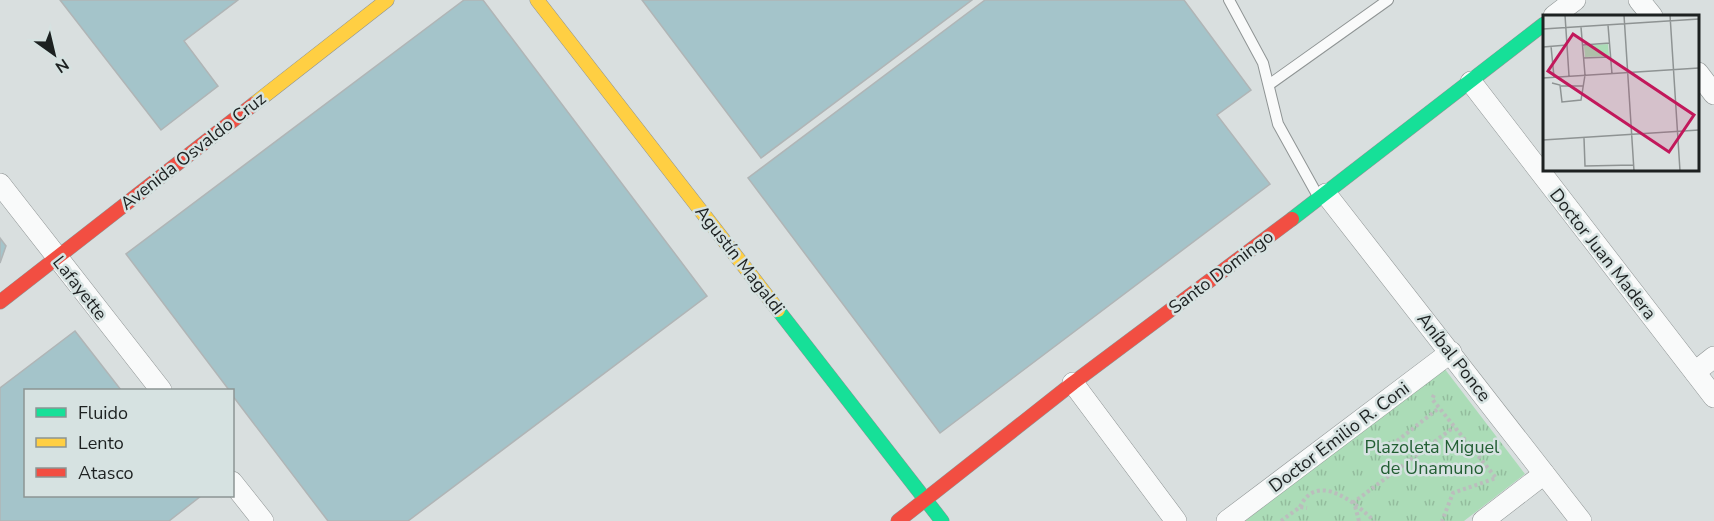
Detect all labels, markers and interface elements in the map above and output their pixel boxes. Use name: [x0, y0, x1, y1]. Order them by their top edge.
inset map: [1543, 15, 1699, 171]
north arrow: [24, 24, 84, 84]
text: N: [51, 53, 73, 78]
street label: Avenida Osvaldo Cruz: [115, 87, 271, 215]
street label: Doctor Juan Madera: [1544, 183, 1662, 325]
street label: Agustín Magaldi: [690, 200, 790, 320]
street label: Santo Domingo: [1164, 225, 1278, 319]
street label: Lafayette: [47, 251, 113, 325]
street label: Aníbal Ponce: [1412, 308, 1496, 406]
street label: Doctor Emilio R. Coni: [1264, 376, 1414, 498]
legend: [24, 389, 234, 497]
text: Fluido: [78, 401, 128, 425]
text: Lento: [78, 431, 124, 455]
park label: Plazoleta Miguel de Unamuno: [1365, 435, 1500, 480]
text: Atasco: [78, 461, 134, 485]

